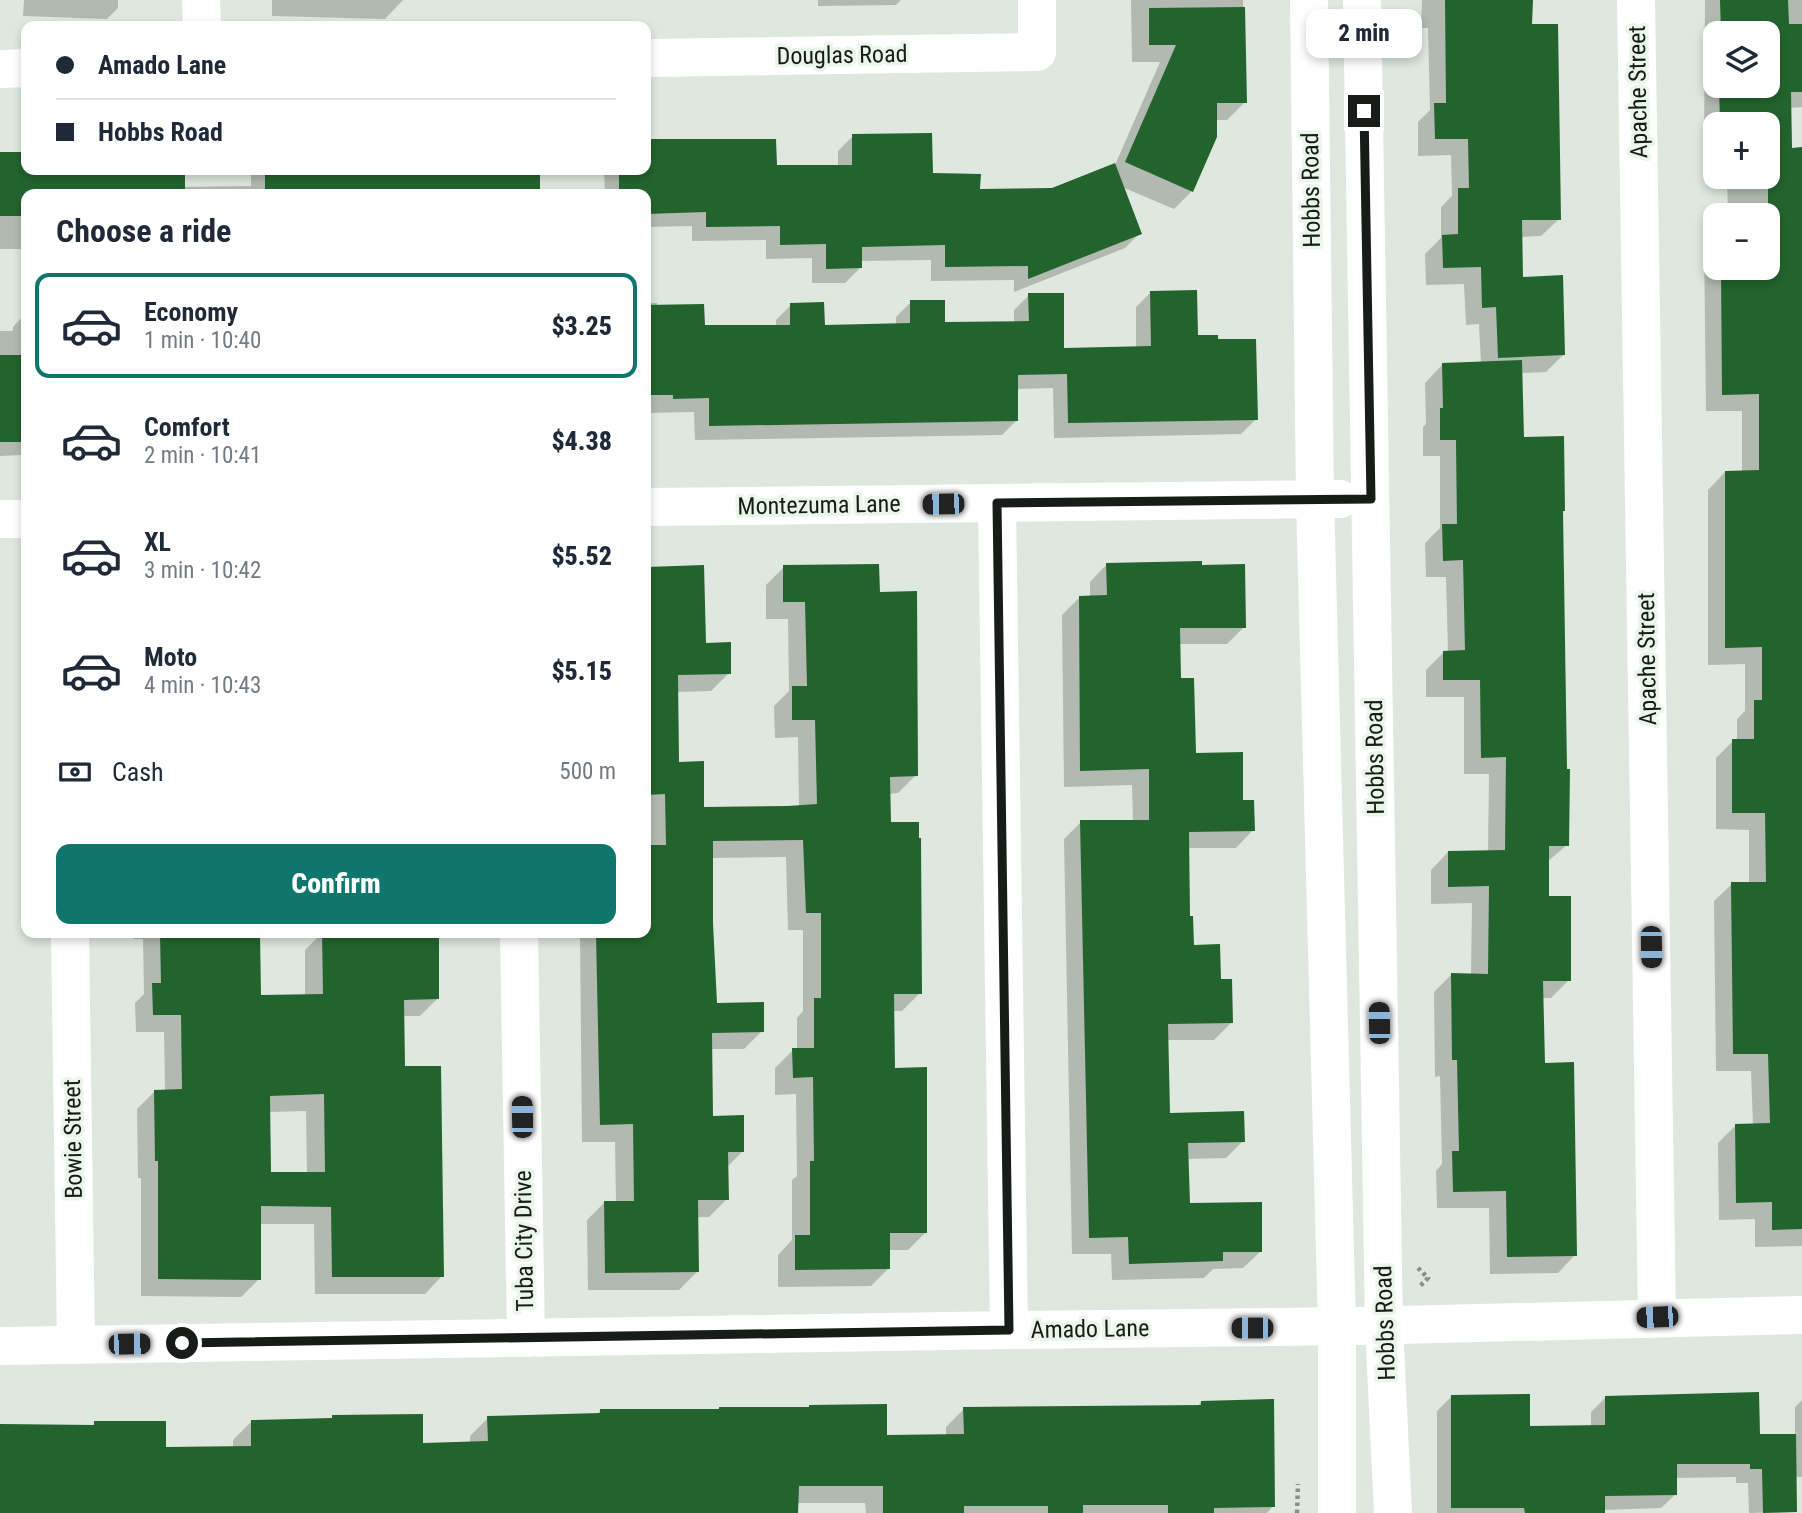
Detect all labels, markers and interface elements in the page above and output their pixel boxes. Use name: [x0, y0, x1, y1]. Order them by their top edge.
callout: 2 min: [1306, 10, 1422, 58]
text: 2 min: [1338, 20, 1390, 47]
map controls: [1703, 21, 1780, 280]
button: layers: [1703, 21, 1780, 98]
street label: Apache Street: [1623, 25, 1653, 159]
street label: Douglas Road: [776, 40, 908, 70]
text: Amado Lane: [98, 50, 226, 80]
route end: [1348, 95, 1380, 127]
button: +: [1703, 112, 1780, 189]
text: Hobbs Road: [98, 117, 223, 147]
street label: Hobbs Road: [1296, 132, 1326, 248]
button: −: [1703, 203, 1780, 280]
text: Choose a ride: [56, 212, 231, 250]
icon: car: [60, 294, 123, 357]
text: Economy: [144, 297, 238, 327]
text: $3.25: [551, 311, 612, 341]
text: 1 min · 10:40: [144, 327, 261, 354]
icon: car: [60, 409, 123, 472]
text: Comfort: [144, 412, 230, 442]
text: $4.38: [551, 426, 612, 456]
text: 2 min · 10:41: [144, 442, 261, 469]
street label: Montezuma Lane: [737, 490, 901, 520]
car: [922, 493, 965, 515]
icon: car: [60, 524, 123, 587]
text: XL: [144, 527, 171, 557]
text: $5.52: [551, 541, 612, 571]
text: 3 min · 10:42: [144, 557, 261, 584]
street label: Apache Street: [1632, 592, 1662, 726]
icon: car: [60, 639, 123, 702]
text: Moto: [144, 642, 197, 672]
text: $5.15: [551, 656, 612, 686]
text: 4 min · 10:43: [144, 672, 261, 699]
street label: Hobbs Road: [1360, 699, 1390, 815]
icon: cash: [56, 753, 94, 791]
text: Cash: [112, 757, 164, 787]
text: 500 m: [559, 758, 616, 785]
button: Confirm: [56, 844, 616, 924]
car: [1641, 926, 1662, 968]
car: [1369, 1002, 1390, 1044]
street label: Bowie Street: [58, 1079, 88, 1199]
car: [512, 1096, 533, 1138]
street label: Tuba City Drive: [509, 1170, 539, 1312]
street label: Hobbs Road: [1369, 1265, 1401, 1381]
car: [1636, 1306, 1679, 1328]
street label: Amado Lane: [1030, 1314, 1150, 1344]
car: [1232, 1318, 1274, 1339]
route start: [166, 1327, 198, 1359]
car: [108, 1333, 151, 1355]

